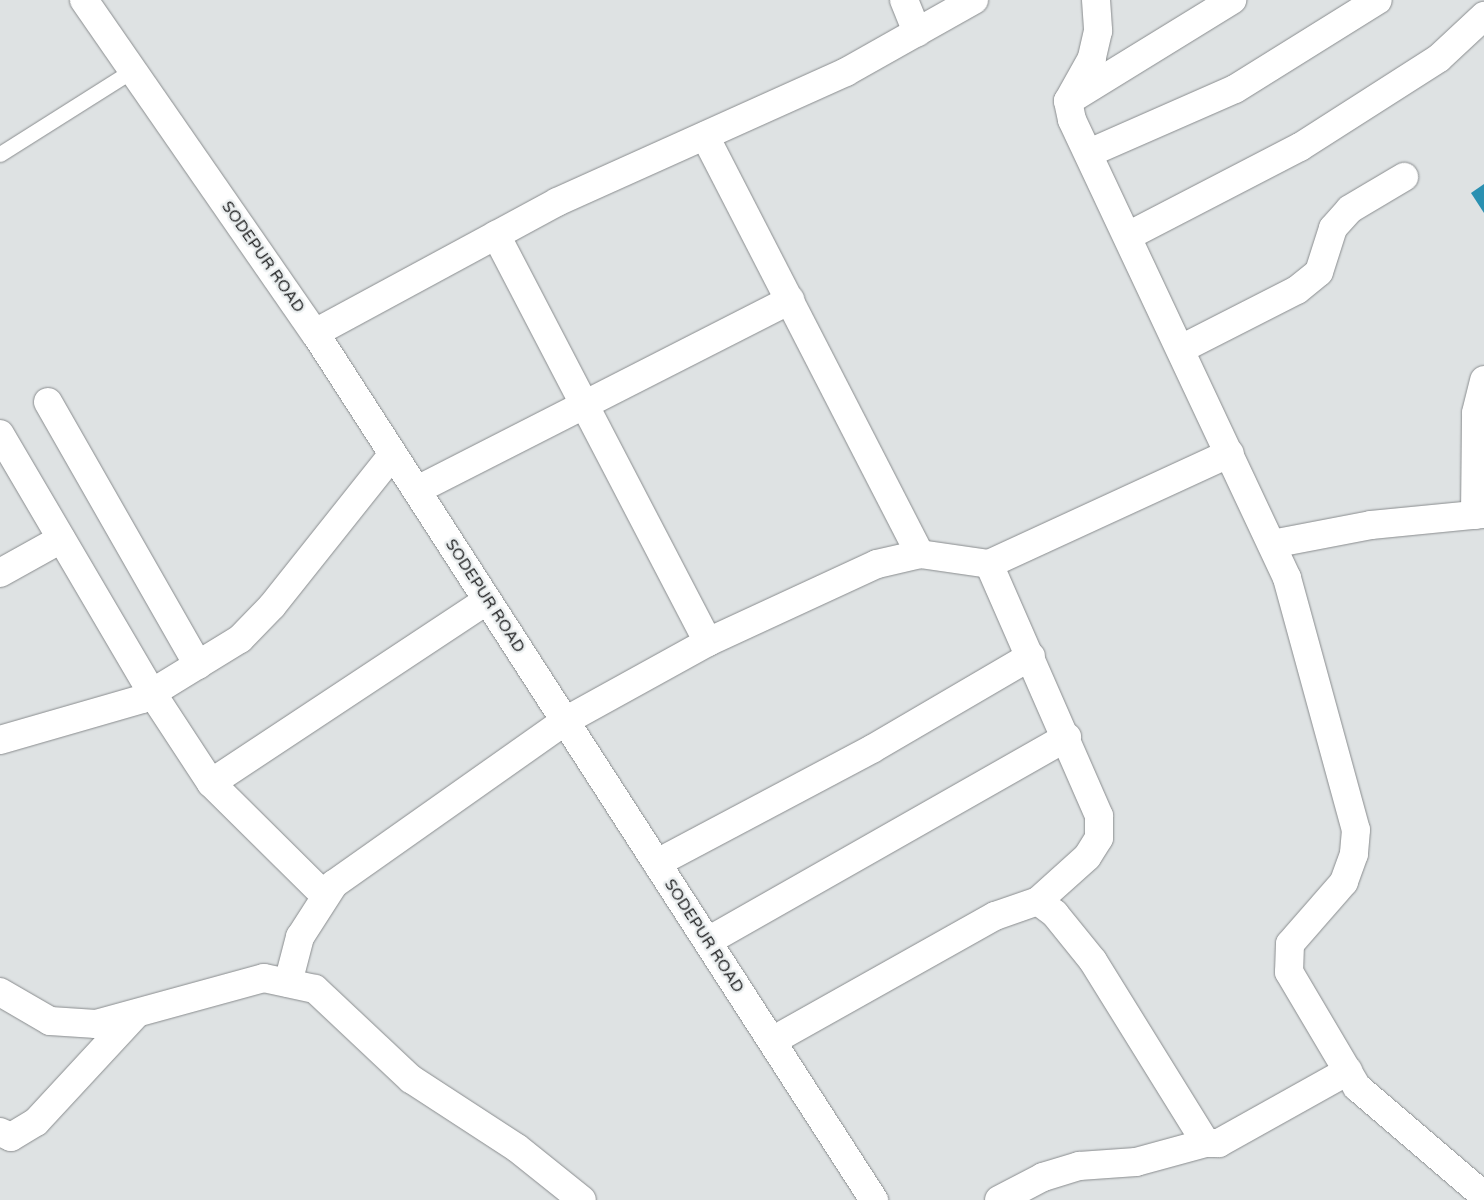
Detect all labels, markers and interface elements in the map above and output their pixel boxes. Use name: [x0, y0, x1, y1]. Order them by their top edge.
street label: SODEPUR ROAD: [217, 198, 309, 316]
street label: SODEPUR ROAD: [441, 536, 529, 656]
street label: SODEPUR ROAD: [660, 876, 748, 996]

